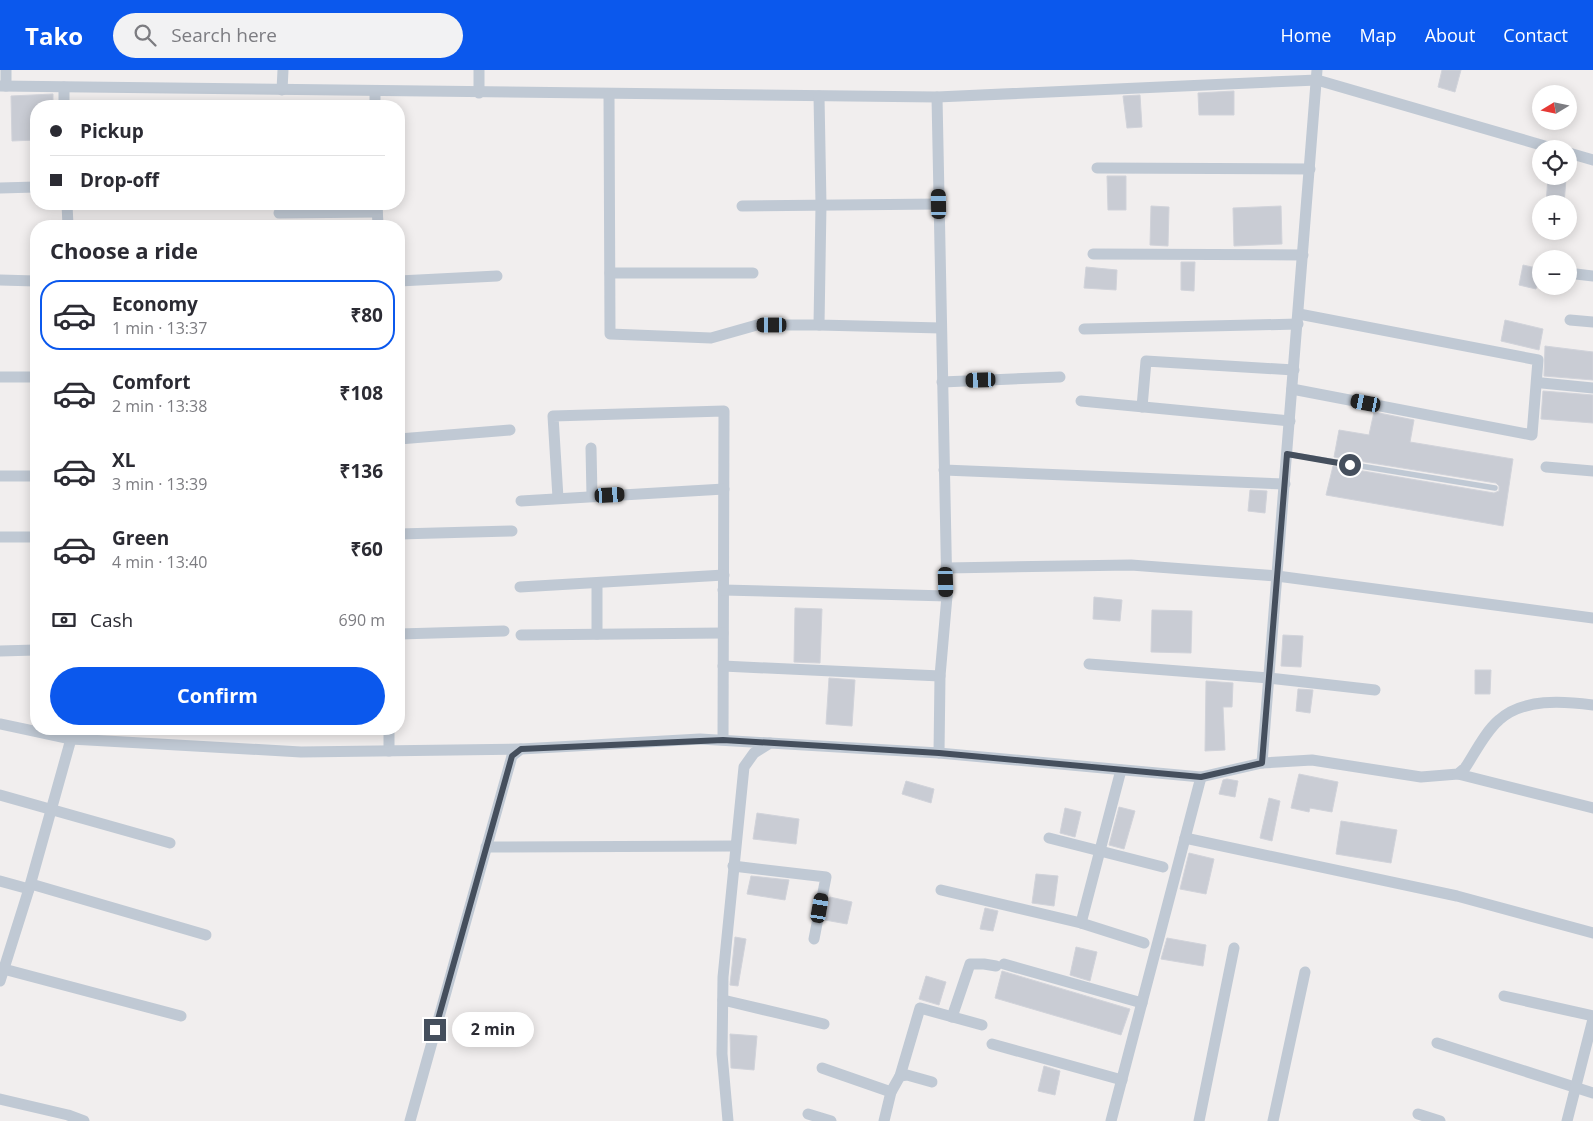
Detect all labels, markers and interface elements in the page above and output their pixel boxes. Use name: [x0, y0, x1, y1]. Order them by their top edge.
search box: [113, 13, 463, 58]
text: Tako: [25, 19, 83, 52]
icon: search: [131, 21, 159, 49]
text: Search here: [171, 22, 277, 48]
text: Home: [1281, 23, 1331, 47]
text: Map: [1359, 23, 1397, 47]
text: About: [1425, 23, 1475, 47]
text: Contact: [1503, 23, 1568, 47]
north arrow: [1532, 85, 1578, 130]
map controls: [1532, 85, 1577, 295]
text: Pickup: [80, 118, 144, 144]
button: locate: [1532, 140, 1577, 185]
text: Drop-off: [80, 167, 159, 193]
car: [931, 189, 946, 219]
button: +: [1532, 195, 1577, 240]
text: Choose a ride: [50, 235, 198, 265]
button: −: [1532, 250, 1577, 295]
text: Economy: [112, 291, 198, 317]
icon: car: [52, 293, 97, 338]
text: ₹80: [350, 302, 383, 328]
text: 1 min · 13:37: [112, 317, 207, 339]
car: [757, 318, 787, 333]
text: Comfort: [112, 369, 191, 395]
icon: car: [52, 371, 97, 416]
car: [965, 372, 996, 388]
text: ₹108: [340, 380, 383, 406]
car: [1349, 393, 1382, 413]
text: 2 min · 13:38: [112, 395, 207, 417]
text: XL: [112, 447, 135, 473]
icon: car: [52, 449, 97, 494]
route start: [1339, 454, 1361, 476]
text: ₹136: [340, 458, 383, 484]
text: 3 min · 13:39: [112, 473, 207, 495]
car: [594, 487, 625, 503]
text: Green: [112, 525, 169, 551]
icon: car: [52, 527, 97, 572]
text: ₹60: [350, 536, 383, 562]
text: 4 min · 13:40: [112, 551, 207, 573]
car: [937, 567, 954, 597]
icon: cash: [50, 606, 78, 634]
text: Cash: [90, 607, 133, 633]
text: 690 m: [339, 609, 385, 631]
button: Confirm: [50, 667, 385, 725]
car: [810, 892, 829, 924]
callout: 2 min: [452, 1012, 535, 1048]
text: 2 min: [471, 1018, 515, 1040]
route end: [424, 1019, 446, 1041]

